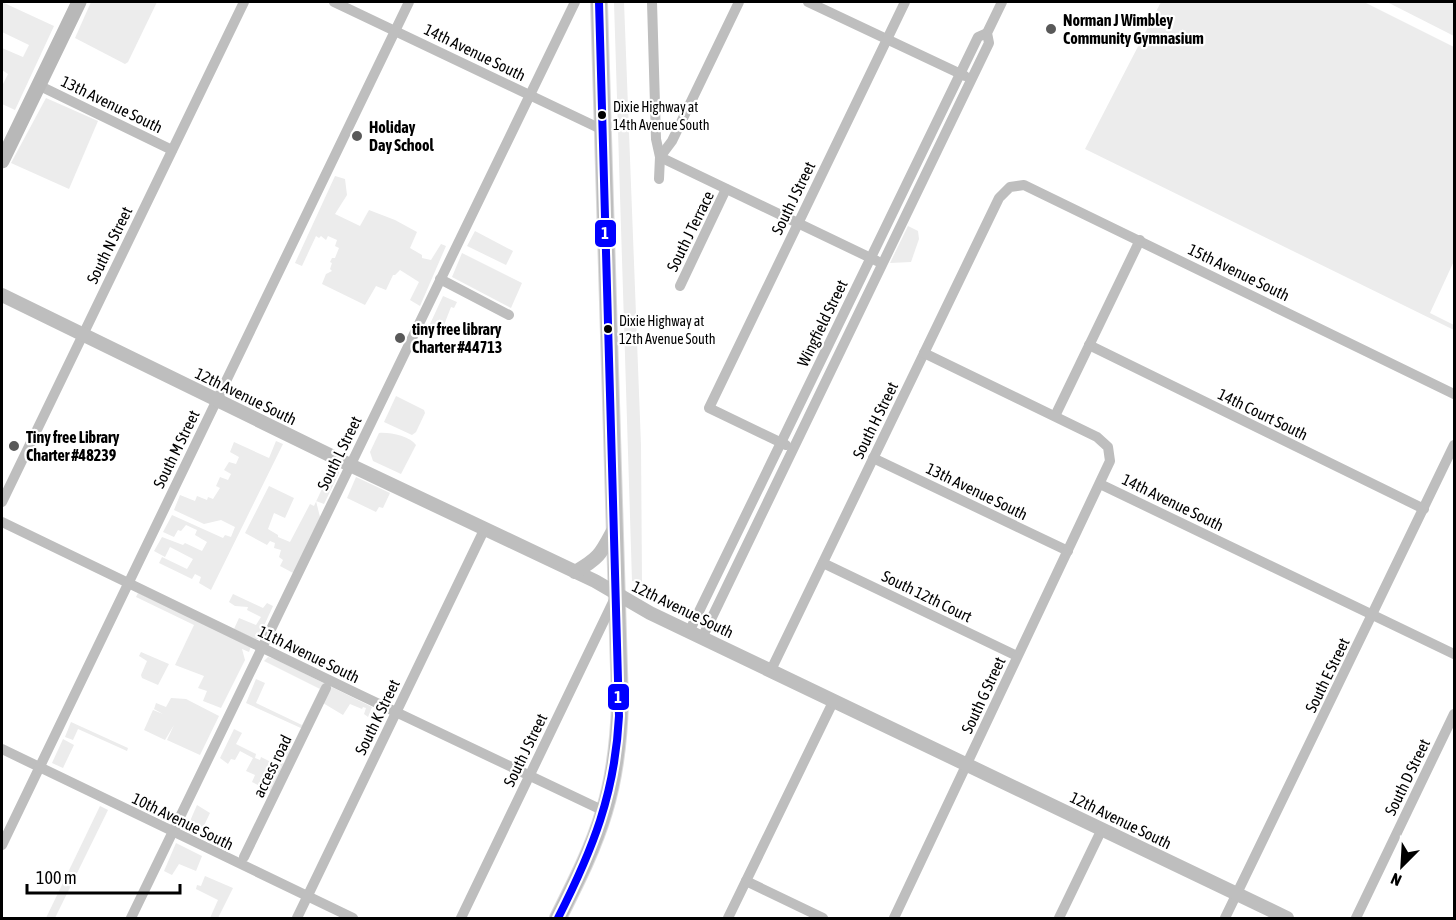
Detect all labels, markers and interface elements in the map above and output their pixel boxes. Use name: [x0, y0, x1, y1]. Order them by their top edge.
place label: Norman J Wimbley Community Gymnasium: [1063, 11, 1204, 47]
street label: 14th Avenue South: [421, 20, 529, 84]
marker: Norman J Wimbley Community Gymnasium: [1044, 22, 1058, 36]
street label: 13th Avenue South: [58, 72, 166, 136]
place label: Dixie Highway at 14th Avenue South: [613, 99, 710, 133]
marker: Dixie Highway at 14th Avenue South: [596, 109, 608, 121]
place label: Holiday Day School: [369, 118, 435, 154]
marker: Holiday Day School: [350, 129, 364, 143]
street label: South J Street: [768, 158, 819, 237]
street label: South J Terrace: [663, 188, 717, 274]
street label: South N Street: [83, 203, 136, 286]
line badge: 1: [594, 219, 617, 248]
text: 1: [601, 224, 609, 242]
street label: 15th Avenue South: [1185, 240, 1293, 304]
street label: Wingfield Street: [793, 276, 852, 370]
place label: Dixie Highway at 12th Avenue South: [619, 313, 716, 347]
place label: tiny free library Charter #44713: [411, 320, 502, 356]
marker: Dixie Highway at 12th Avenue South: [602, 323, 614, 335]
marker: tiny free library Charter #44713: [393, 331, 407, 345]
street label: 12th Avenue South: [192, 364, 300, 428]
street label: South H Street: [849, 378, 901, 461]
street label: 14th Court South: [1215, 384, 1311, 444]
street label: South M Street: [149, 407, 203, 491]
street label: South L Street: [313, 413, 365, 493]
place label: Tiny free Library Charter #48239: [26, 428, 120, 464]
marker: Tiny free Library Charter #48239: [7, 439, 21, 453]
street label: 13th Avenue South: [923, 459, 1031, 523]
street label: 14th Avenue South: [1119, 470, 1227, 534]
street label: South 12th Court: [879, 566, 975, 626]
street label: 12th Avenue South: [629, 577, 737, 641]
street label: 11th Avenue South: [255, 622, 363, 686]
street label: South E Street: [1301, 634, 1353, 715]
street label: South G Street: [957, 654, 1009, 736]
street label: South K Street: [351, 676, 403, 758]
line badge: 1: [607, 683, 630, 711]
text: 1: [614, 688, 622, 706]
street label: South J Street: [500, 710, 551, 789]
street label: access road: [249, 732, 295, 800]
street label: South D Street: [1381, 736, 1433, 818]
street label: 12th Avenue South: [1067, 788, 1175, 852]
street label: 10th Avenue South: [129, 789, 237, 853]
north arrow: [1372, 836, 1432, 896]
scale bar: [27, 857, 180, 895]
text: 100 m: [36, 867, 77, 888]
text: N: [1388, 870, 1404, 890]

